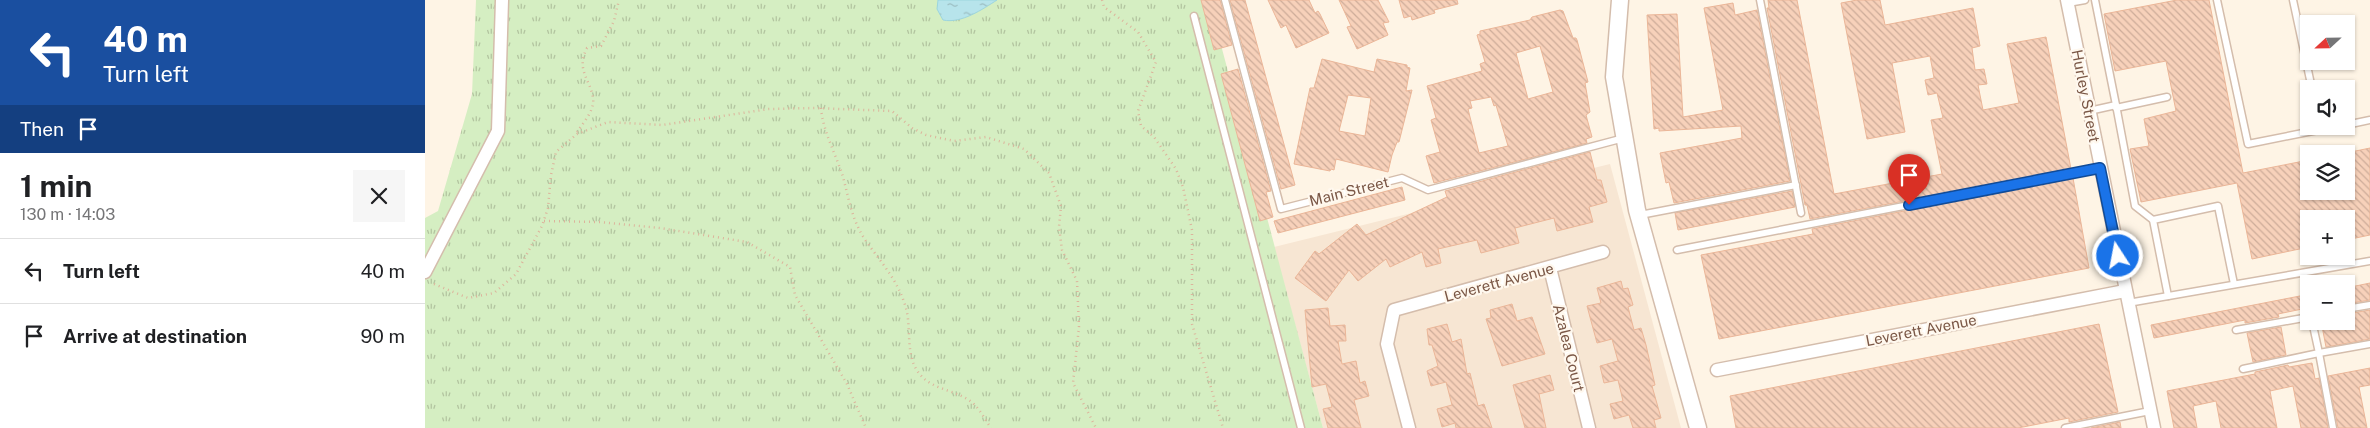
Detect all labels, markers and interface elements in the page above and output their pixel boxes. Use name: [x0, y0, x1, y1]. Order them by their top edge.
north arrow: [2300, 15, 2355, 70]
map controls: [2300, 15, 2355, 330]
text: 40 m: [103, 19, 188, 60]
icon: left: [20, 20, 85, 85]
street label: Hurley Street: [2069, 48, 2103, 144]
text: Turn left: [103, 61, 189, 87]
button: sound: [2300, 80, 2355, 135]
icon: arrive: [74, 115, 102, 143]
text: Then: [20, 118, 64, 140]
button: layers: [2300, 145, 2355, 200]
pin: [1888, 154, 1930, 205]
icon: arrive: [1895, 161, 1923, 189]
text: 1 min: [20, 168, 92, 204]
button: close: [353, 170, 405, 222]
street label: Main Street: [1307, 173, 1391, 209]
text: 130 m · 14:03: [20, 205, 115, 224]
button: +: [2300, 210, 2355, 265]
position arrow: [2091, 229, 2143, 281]
icon: left: [20, 257, 48, 285]
street label: Leverett Avenue: [1442, 259, 1556, 305]
text: Turn left: [63, 260, 140, 282]
text: 40 m: [360, 260, 405, 282]
button: −: [2300, 275, 2355, 330]
street label: Azalea Court: [1550, 302, 1588, 394]
street label: Leverett Avenue: [1864, 311, 1978, 349]
icon: arrive: [20, 322, 48, 350]
text: Arrive at destination: [63, 325, 247, 347]
text: 90 m: [361, 325, 405, 347]

